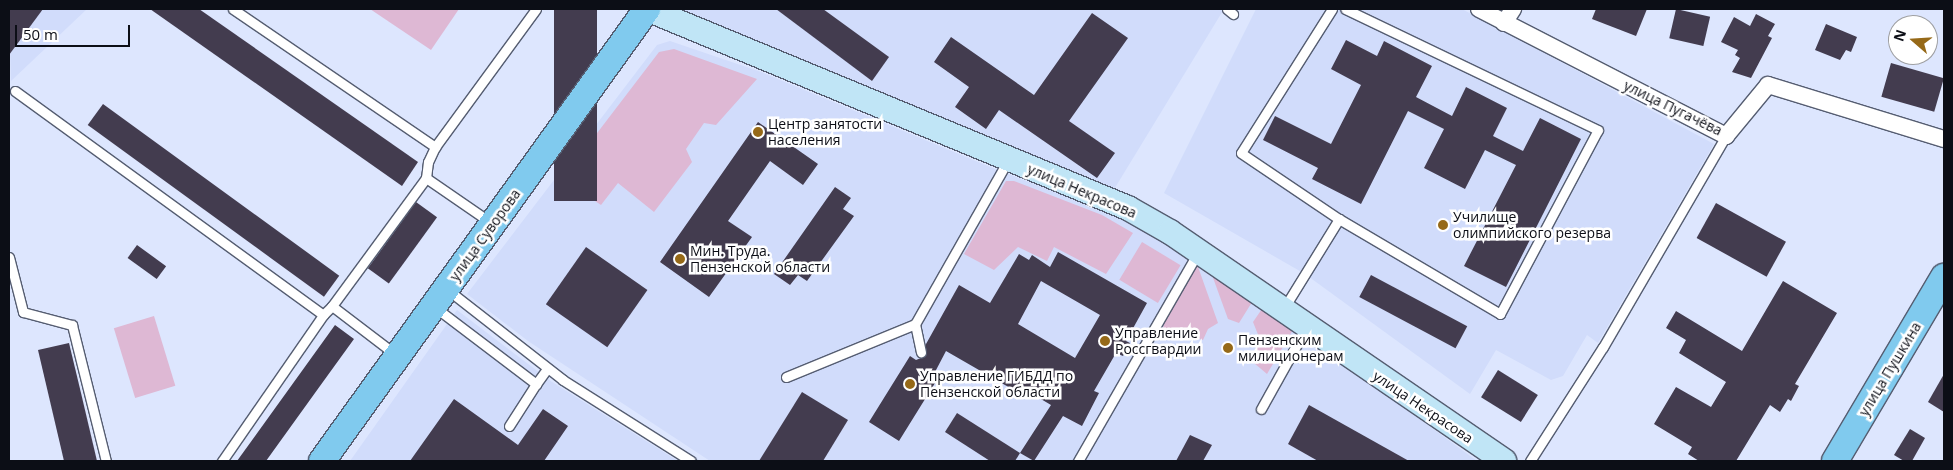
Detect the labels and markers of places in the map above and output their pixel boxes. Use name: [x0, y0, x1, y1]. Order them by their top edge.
place label: Центр занятости населения: [768, 116, 882, 148]
marker: Центр занятости населения: [752, 126, 764, 138]
place label: Училище олимпийского резерва: [1453, 209, 1611, 242]
marker: Училище олимпийского резерва: [1437, 219, 1449, 231]
place label: Мин. Труда. Пензенской области: [690, 243, 830, 276]
marker: Мин. Труда. Пензенской области: [674, 253, 686, 265]
place label: Управление Россгвардии: [1115, 325, 1202, 358]
place label: Пензенским милиционерам: [1238, 332, 1343, 364]
marker: Управление Россгвардии: [1099, 335, 1111, 347]
marker: Пензенским милиционерам: [1222, 342, 1234, 354]
place label: Управление ГИБДД по Пензенской области: [920, 368, 1073, 401]
marker: Управление ГИБДД по Пензенской области: [904, 378, 916, 390]

